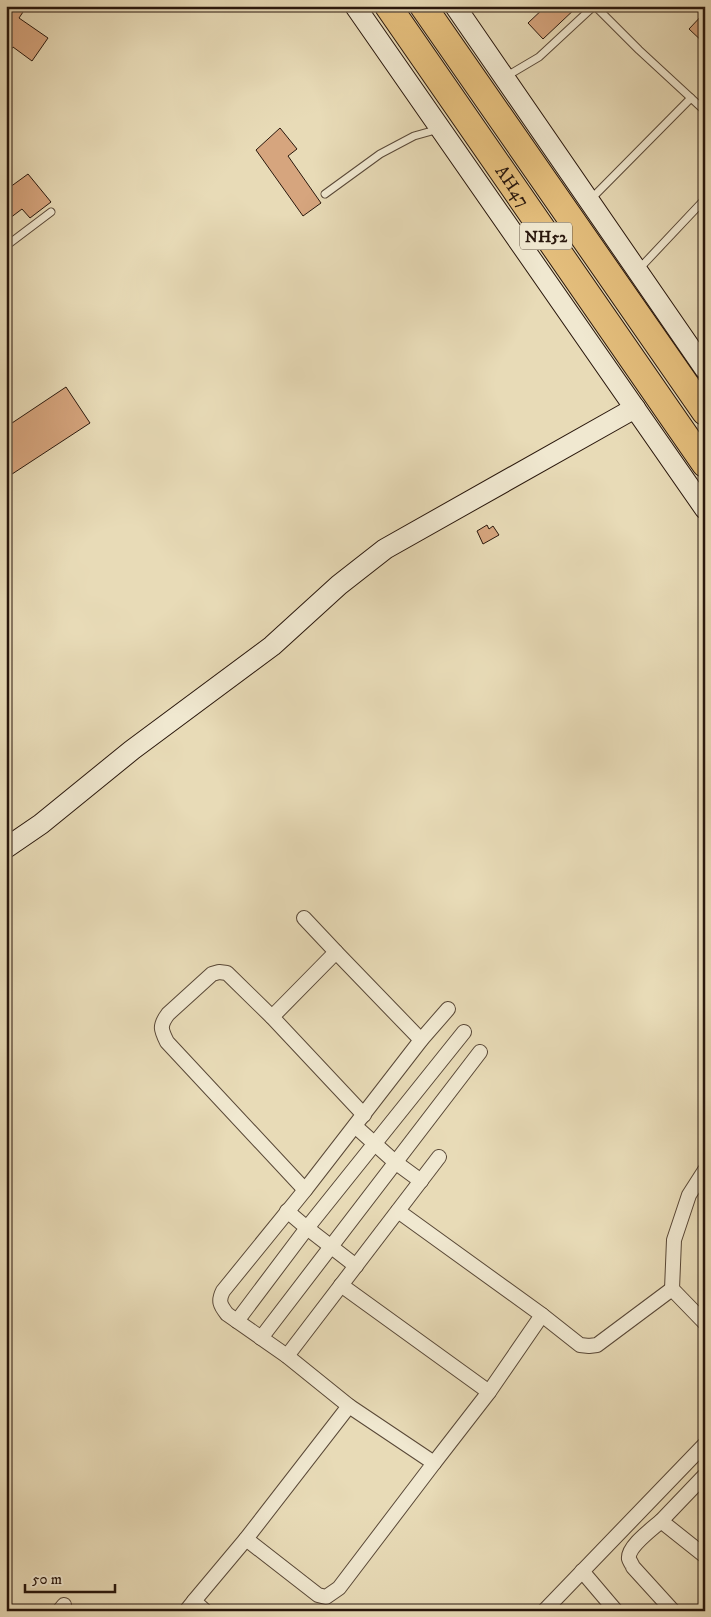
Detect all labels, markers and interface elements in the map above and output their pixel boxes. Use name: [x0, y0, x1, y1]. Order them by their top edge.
street label: AH47: [490, 162, 534, 212]
road number: NH52: [520, 222, 572, 250]
scale bar: [25, 1562, 115, 1594]
text: 50 m: [32, 1570, 62, 1589]

